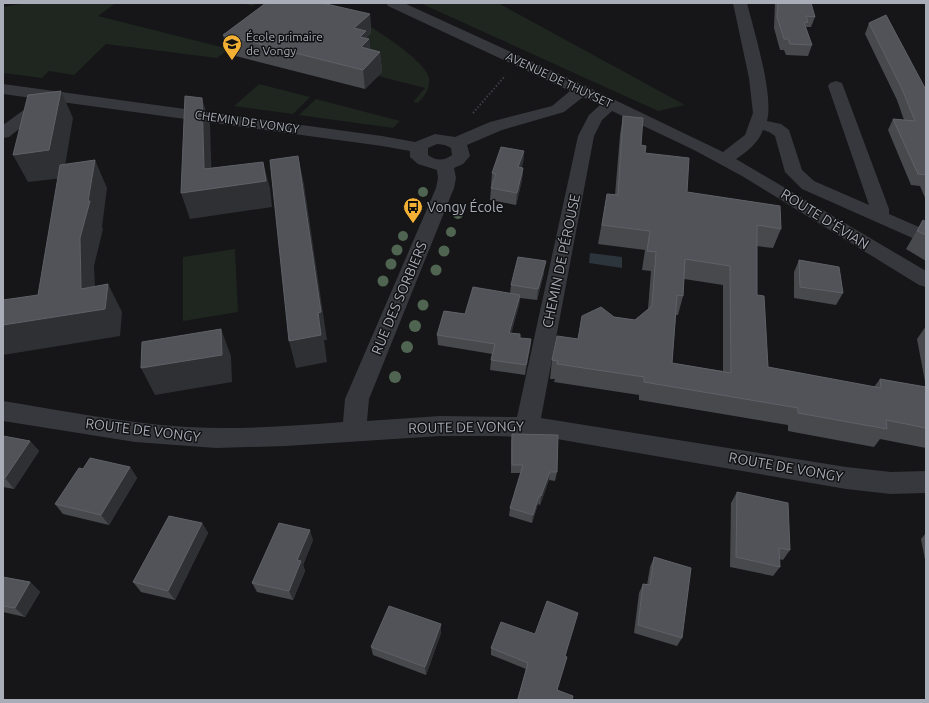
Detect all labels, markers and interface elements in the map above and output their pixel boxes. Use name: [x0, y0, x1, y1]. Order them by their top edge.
place label: École primaire de Vongy: [246, 30, 323, 57]
school or university icon: École primaire de Vongy: [221, 33, 243, 61]
street label: AVENUE DE THUYSET: [504, 49, 615, 110]
street label: CHEMIN DE VONGY: [194, 108, 300, 135]
street label: ROUTE D'ÉVIAN: [778, 185, 872, 252]
street label: CHEMIN DE PÉROUSE: [538, 192, 583, 329]
bus stop icon: Vongy École: [402, 196, 424, 224]
place label: Vongy École: [427, 198, 503, 215]
street label: RUE DES SORBIERS: [368, 239, 430, 357]
street label: ROUTE DE VONGY: [85, 415, 201, 445]
street label: ROUTE DE VONGY: [408, 418, 524, 436]
street label: ROUTE DE VONGY: [728, 449, 844, 485]

